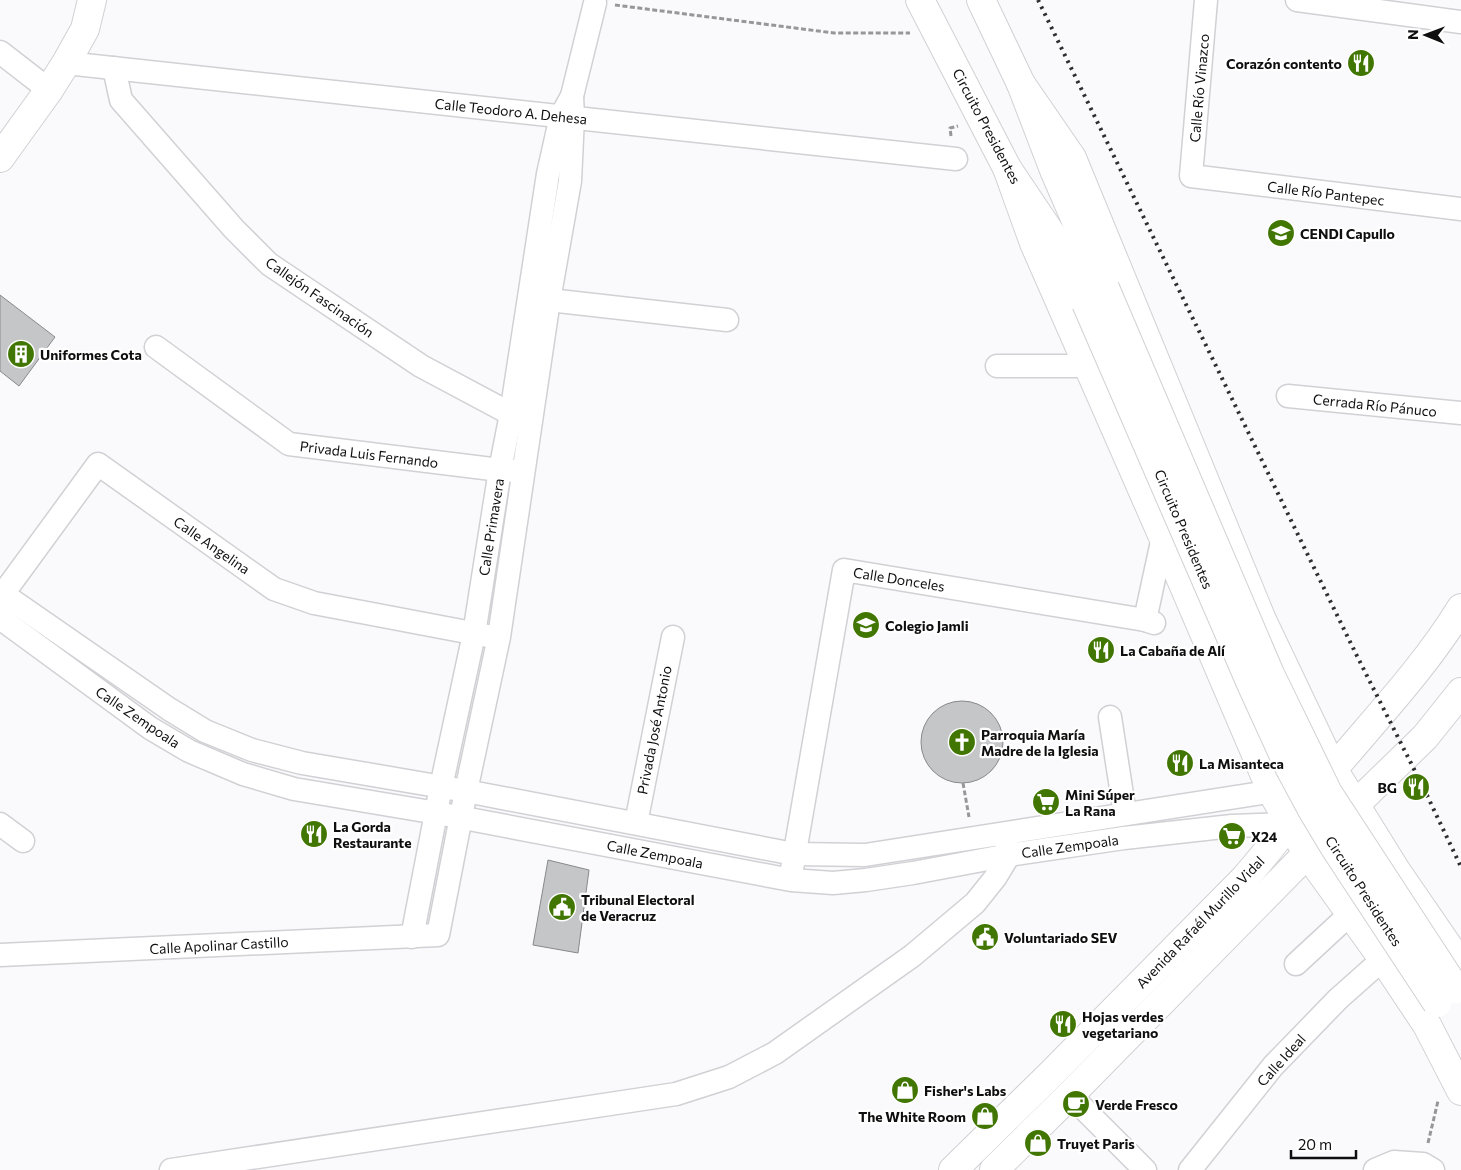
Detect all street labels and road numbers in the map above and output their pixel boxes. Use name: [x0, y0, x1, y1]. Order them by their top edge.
street label: Calle Río Vinazco: [1186, 33, 1212, 143]
street label: Circuito Presidentes: [949, 66, 1025, 186]
street label: Calle Teodoro A. Dehesa: [434, 95, 588, 127]
street label: Calle Río Pantepec: [1266, 177, 1386, 209]
street label: Callejón Fascinación: [263, 253, 377, 341]
street label: Cerrada Río Pánuco: [1312, 390, 1438, 420]
street label: Privada Luis Fernando: [299, 437, 439, 471]
street label: Circuito Presidentes: [1151, 467, 1217, 591]
street label: Calle Primavera: [475, 477, 507, 577]
street label: Calle Angelina: [171, 512, 253, 578]
street label: Calle Donceles: [852, 563, 946, 595]
street label: Privada José Antonio: [633, 664, 675, 796]
street label: Calle Zempoala: [93, 683, 183, 751]
street label: Calle Zempoala: [1020, 831, 1120, 861]
street label: Circuito Presidentes: [1322, 833, 1406, 949]
street label: Calle Zempoala: [605, 836, 705, 872]
street label: Avenida Rafaél Murillo Vidal: [1132, 852, 1268, 992]
street label: Calle Apolinar Castillo: [149, 933, 289, 957]
street label: Calle Ideal: [1253, 1030, 1309, 1090]

